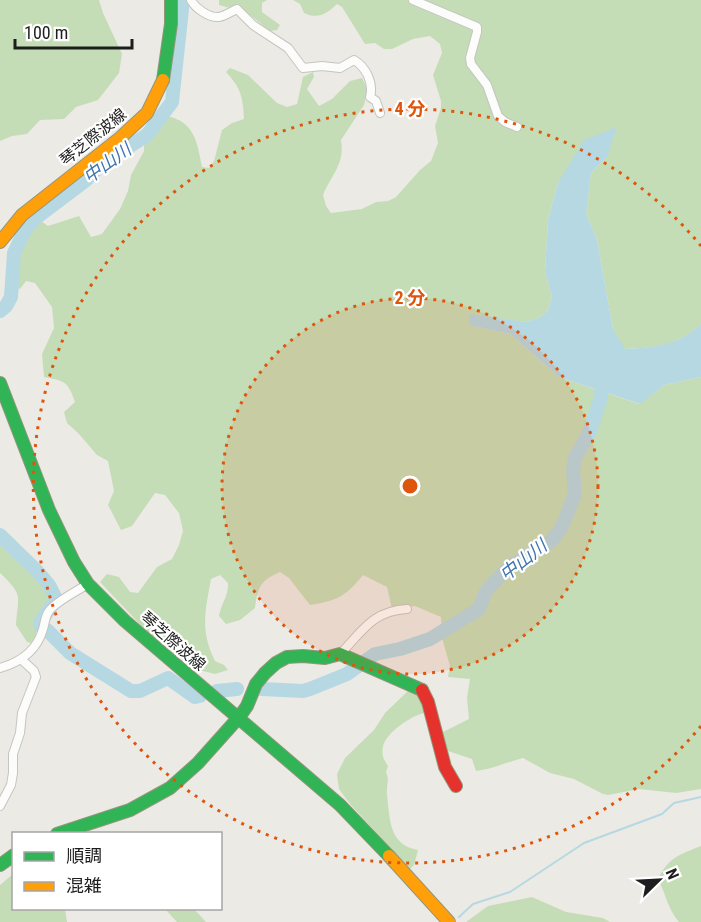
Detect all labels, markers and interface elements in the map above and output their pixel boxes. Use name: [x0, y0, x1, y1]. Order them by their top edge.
scale bar: [15, 12, 132, 50]
text: 100 m: [24, 22, 68, 43]
text: 4 分: [394, 98, 426, 119]
street label: 琴芝際波線: [56, 104, 130, 170]
water label: 中山川: [79, 137, 137, 187]
text: 2 分: [394, 287, 426, 308]
centre of rings: [400, 476, 420, 496]
water label: 中山川: [495, 534, 552, 585]
street label: 琴芝際波線: [137, 608, 209, 674]
legend: [12, 832, 222, 910]
text: 順調: [66, 845, 102, 866]
north arrow: [629, 850, 689, 910]
text: N: [662, 866, 683, 882]
text: 混雑: [66, 875, 102, 896]

